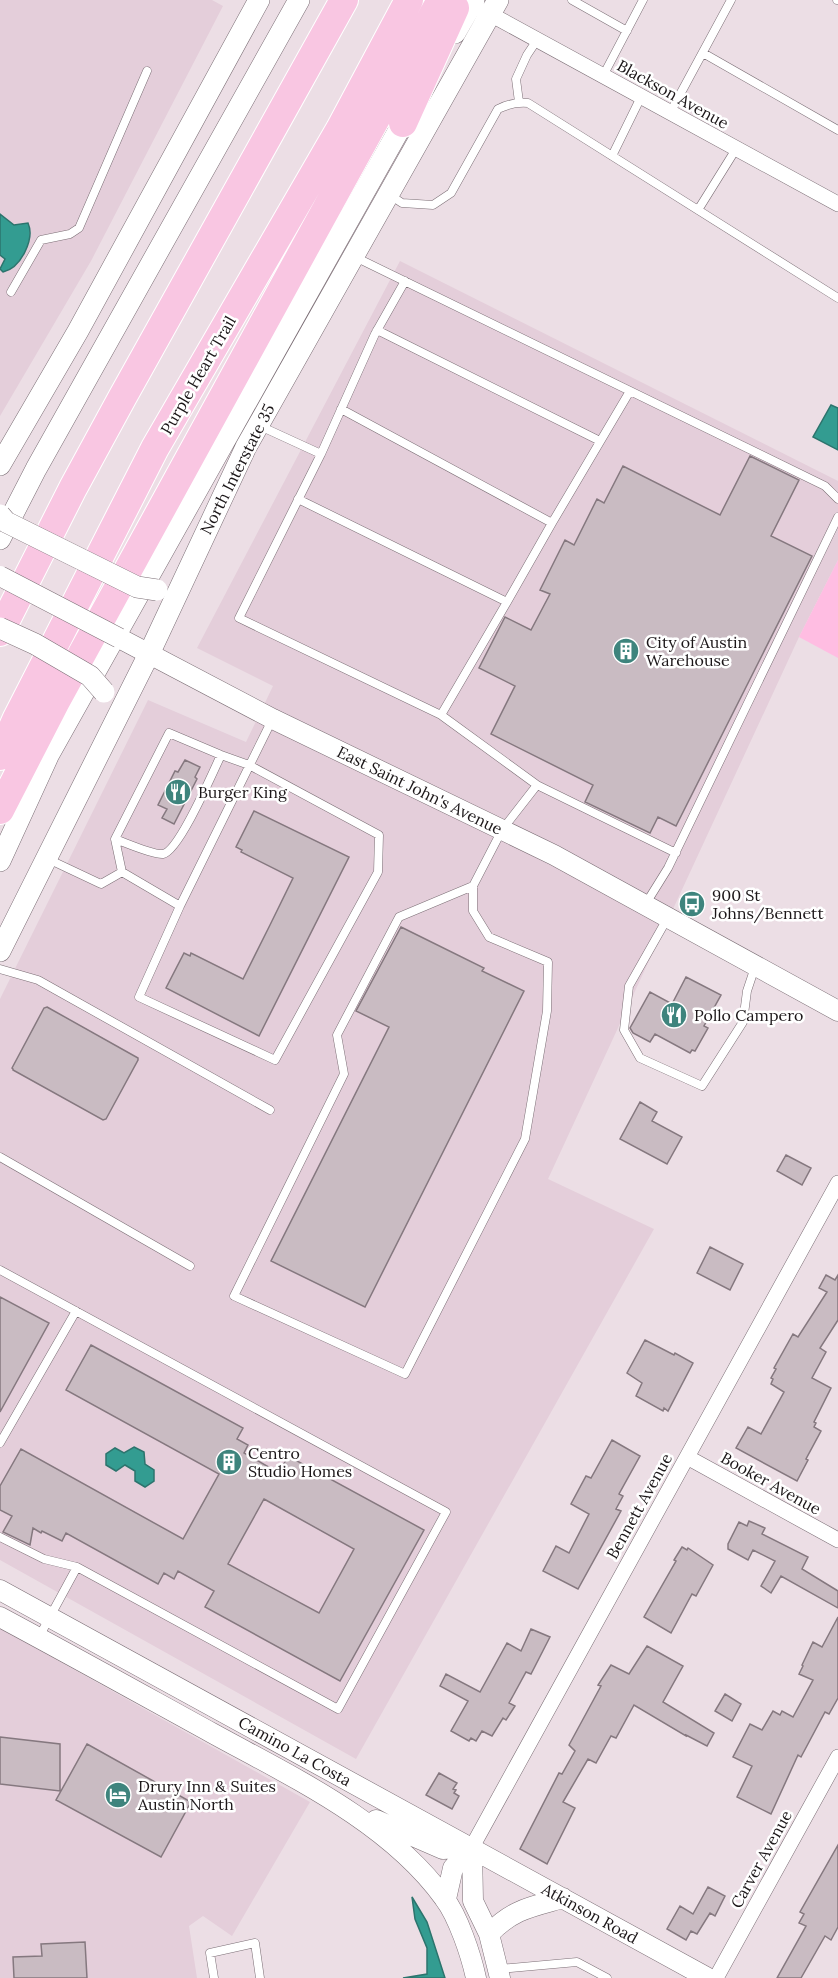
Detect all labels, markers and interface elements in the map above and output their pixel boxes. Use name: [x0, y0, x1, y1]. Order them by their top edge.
street label: Blackson Avenue: [614, 55, 733, 133]
street label: Purple Heart Trail: [156, 312, 240, 438]
street label: North Interstate 35: [196, 401, 278, 537]
place label: City of Austin Warehouse: [646, 632, 747, 670]
building icon: City of Austin Warehouse: [611, 636, 641, 666]
street label: East Saint John's Avenue: [334, 741, 506, 839]
restaurant icon: Burger King: [163, 777, 193, 807]
place label: Burger King: [198, 782, 288, 802]
place label: 900 St Johns/Bennett: [711, 885, 824, 924]
bus stop icon: 900 St Johns/Bennett: [677, 889, 707, 919]
restaurant icon: Pollo Campero: [659, 1000, 689, 1030]
place label: Pollo Campero: [694, 1005, 803, 1025]
place label: Centro Studio Homes: [248, 1443, 352, 1481]
building icon: Centro Studio Homes: [214, 1447, 244, 1477]
street label: Booker Avenue: [717, 1447, 825, 1519]
street label: Bennett Avenue: [602, 1449, 676, 1562]
street label: Camino La Costa: [235, 1712, 355, 1790]
place label: Drury Inn & Suites Austin North: [137, 1776, 276, 1814]
hotel icon: Drury Inn & Suites Austin North: [103, 1780, 133, 1810]
street label: Carver Avenue: [726, 1806, 796, 1911]
street label: Atkinson Road: [538, 1878, 642, 1948]

